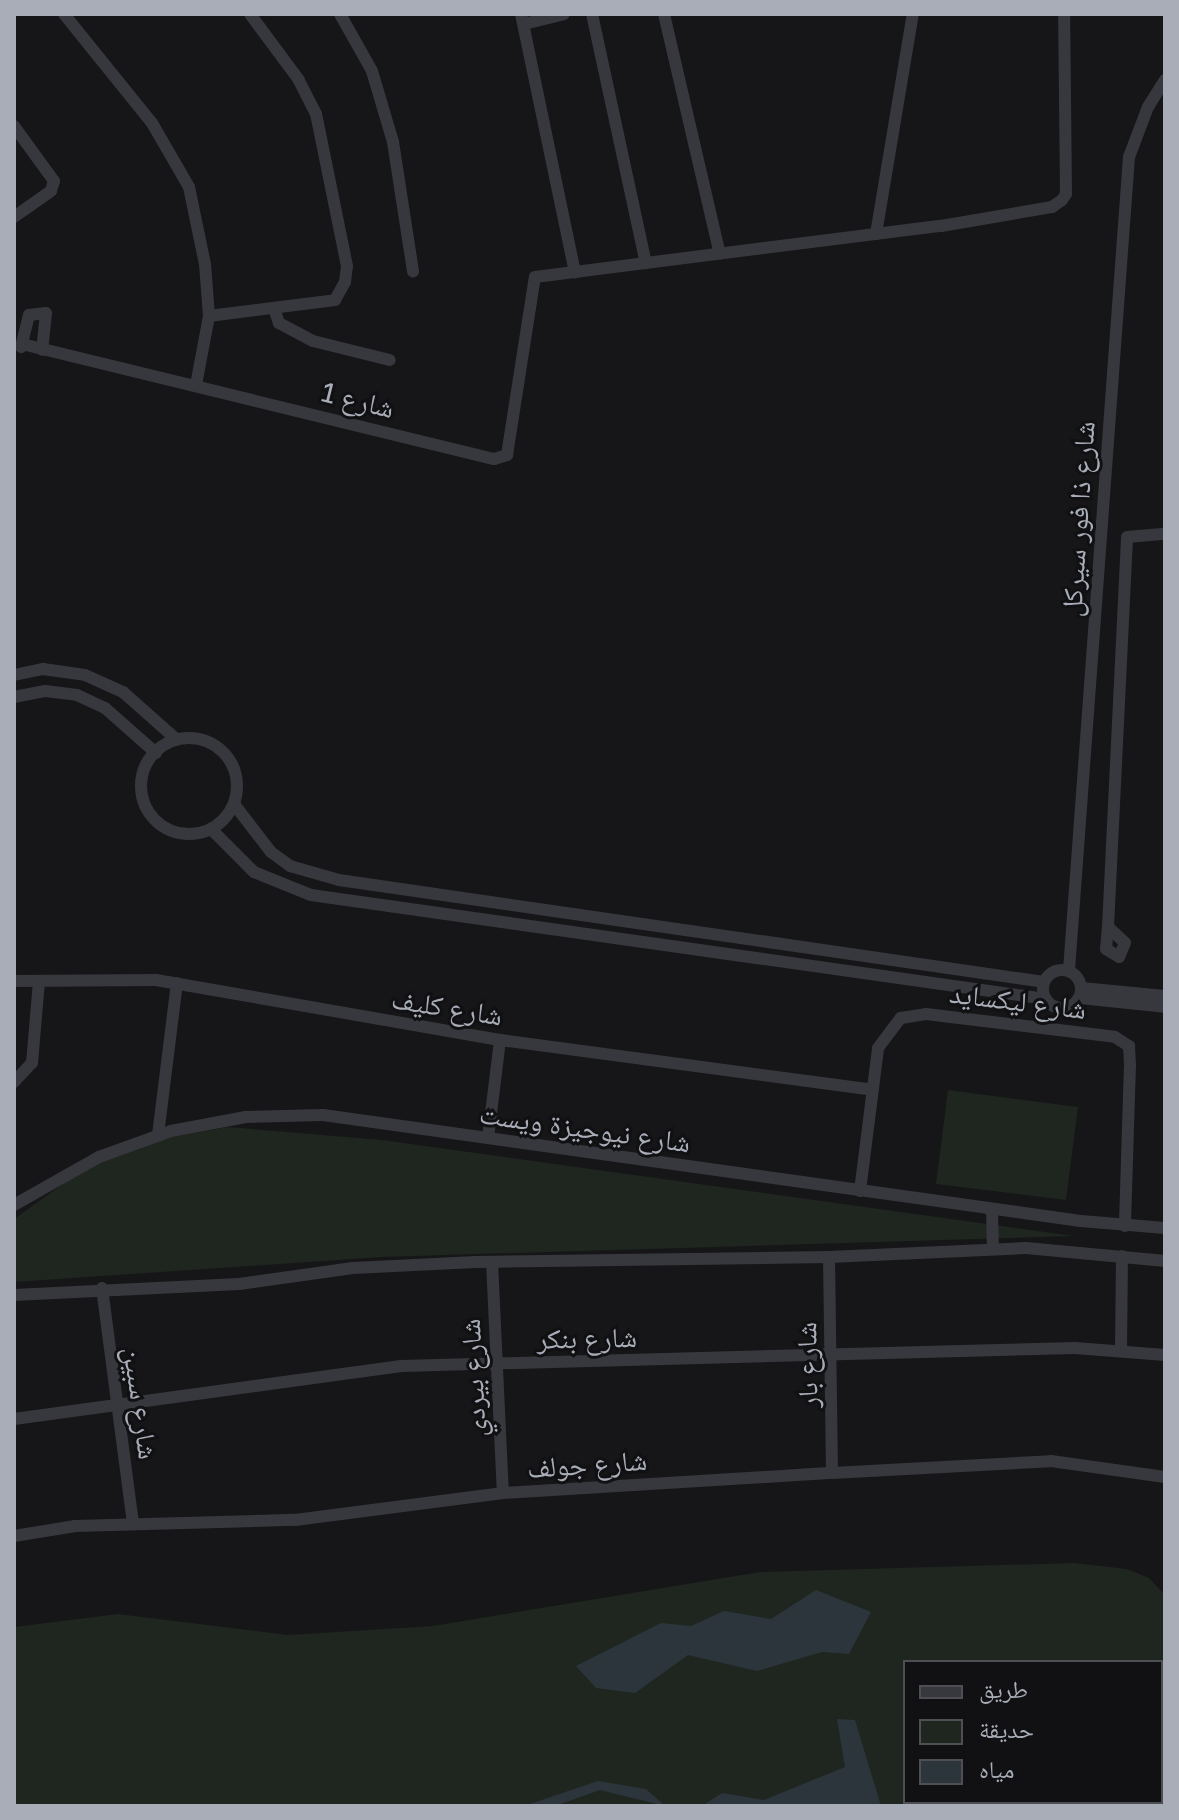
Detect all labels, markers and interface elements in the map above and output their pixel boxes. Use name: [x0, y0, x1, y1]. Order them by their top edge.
street label: شارع 1: [318, 375, 398, 425]
street label: شارع ذا فور سيركل: [1054, 420, 1102, 618]
street label: شارع ليكسايد: [948, 976, 1088, 1026]
street label: شارع كليف: [389, 982, 505, 1032]
street label: شارع نيوجيزة ويست: [477, 1097, 693, 1159]
street label: شارع بيردي: [453, 1318, 493, 1438]
street label: شارع بنكر: [537, 1320, 637, 1356]
street label: شارع بار: [789, 1322, 825, 1408]
street label: شارع سبين: [116, 1345, 166, 1461]
street label: شارع جولف: [526, 1443, 648, 1485]
legend: [903, 1660, 1163, 1804]
text: طريق: [979, 1674, 1028, 1703]
text: حديقة: [979, 1714, 1034, 1743]
text: مياه: [979, 1754, 1014, 1783]

